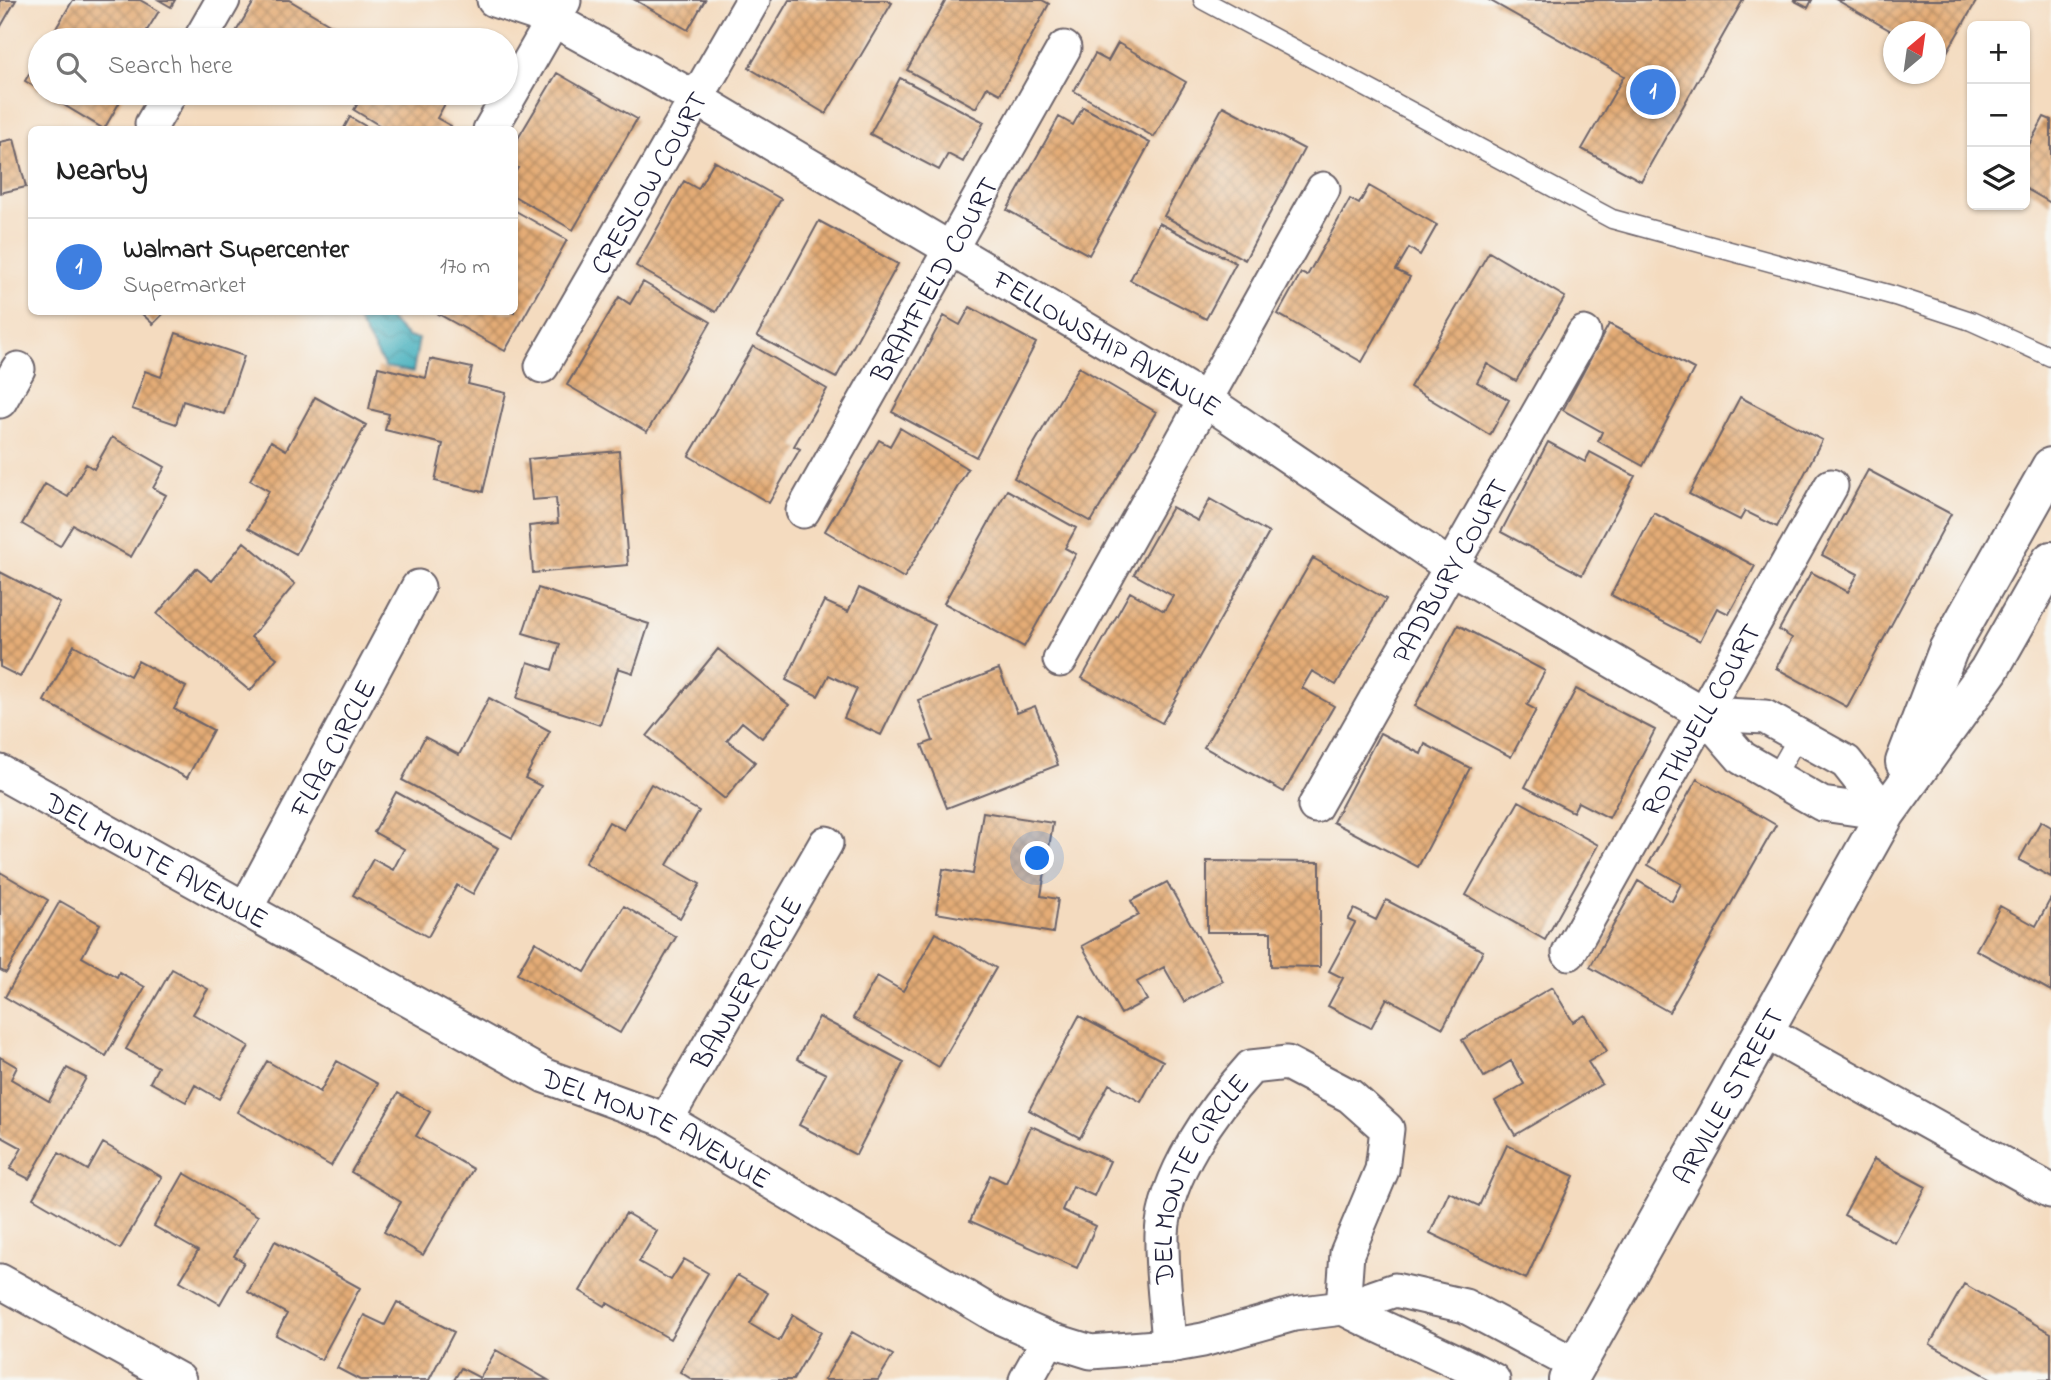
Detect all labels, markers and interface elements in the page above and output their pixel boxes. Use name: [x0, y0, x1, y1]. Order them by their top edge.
north arrow: [1883, 21, 1946, 84]
map controls: [1967, 21, 2030, 210]
button: +: [1967, 21, 2030, 84]
search box: [28, 28, 518, 105]
icon: search: [52, 48, 90, 86]
text: Search here: [108, 48, 233, 86]
pin: 1: [1630, 66, 1676, 118]
button: −: [1967, 84, 2030, 147]
street label: CRESLOW COURT: [582, 85, 720, 283]
button: layers: [1967, 147, 2030, 210]
text: Nearby: [56, 150, 148, 194]
street label: BRAMFIELD COURT: [862, 171, 1011, 392]
text: Walmart Supercenter: [123, 232, 349, 270]
text: 1: [75, 251, 83, 284]
text: 170 m: [440, 251, 490, 284]
street label: FELLOWSHIP AVENUE: [983, 261, 1228, 429]
text: Supermarket: [123, 270, 246, 303]
street label: PADBURY COURT: [1383, 472, 1521, 672]
street label: ROTHWELL COURT: [1633, 617, 1774, 825]
street label: FLAG CIRCLE: [281, 673, 389, 826]
street label: DEL MONTE AVENUE: [35, 783, 275, 942]
your location: [1020, 841, 1054, 875]
street label: BANNER CIRCLE: [682, 890, 815, 1079]
street label: ARVILLE STREET: [1665, 1002, 1797, 1193]
street label: DEL MONTE AVENUE: [534, 1059, 777, 1201]
street label: DEL MONTE CIRCLE: [1145, 1066, 1261, 1286]

